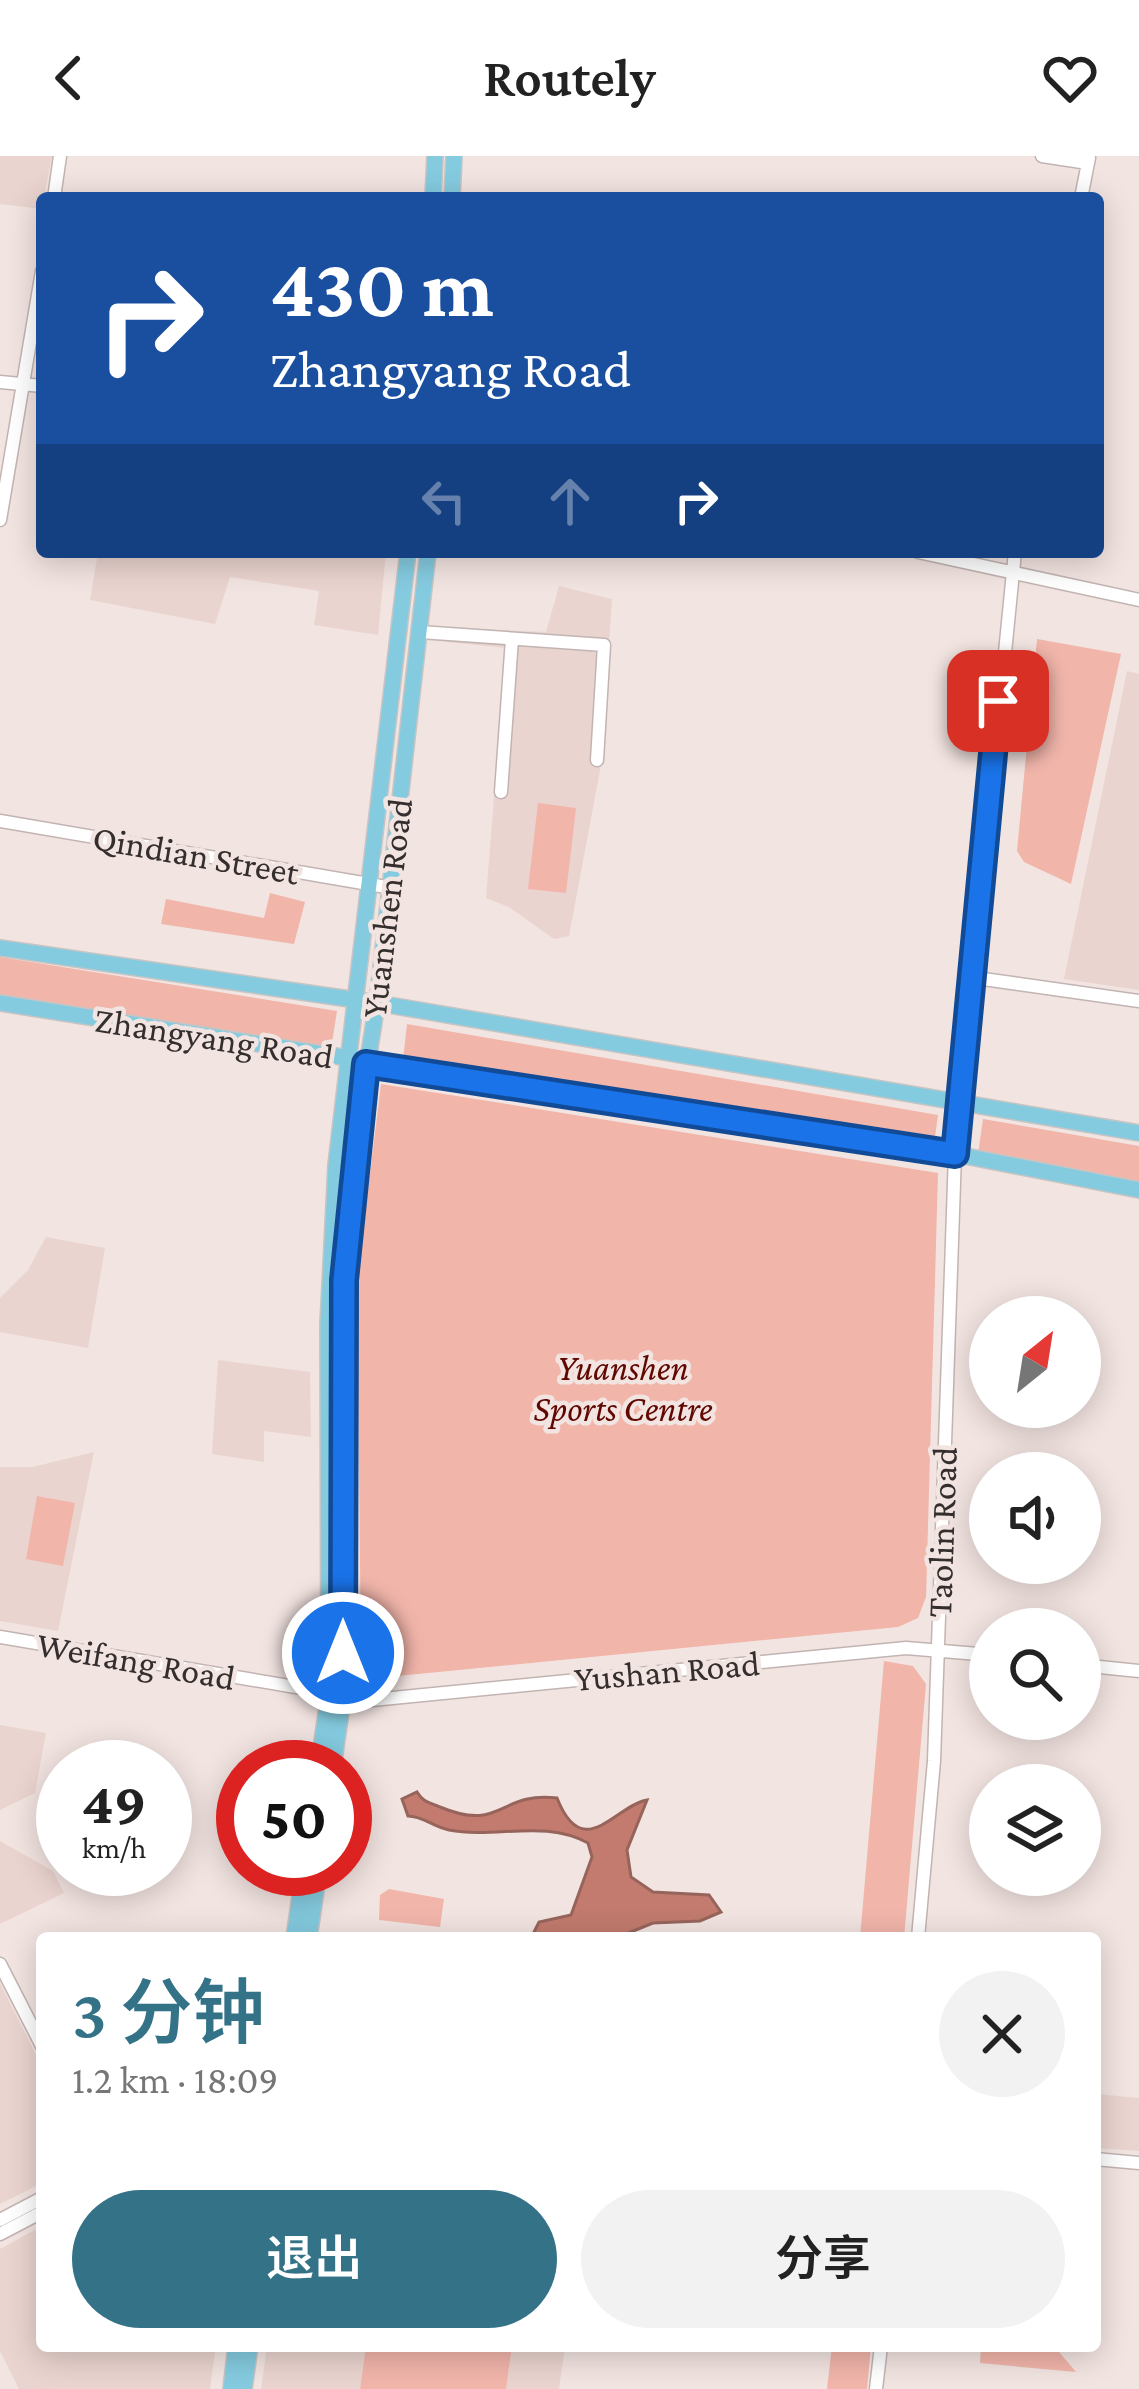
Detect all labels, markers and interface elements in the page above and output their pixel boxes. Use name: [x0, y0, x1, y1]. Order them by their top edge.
icon: back: [36, 45, 102, 111]
icon: heart: [1037, 45, 1103, 111]
text: Routely: [483, 48, 656, 108]
icon: right: [72, 240, 228, 396]
text: 430 m: [270, 241, 494, 334]
text: Zhangyang Road: [270, 339, 631, 399]
icon: left: [411, 468, 477, 534]
icon: ahead: [537, 468, 603, 534]
icon: right: [663, 468, 729, 534]
pin: [947, 650, 1049, 752]
icon: arrive: [965, 668, 1031, 734]
street label: Yuanshen Road: [354, 796, 420, 1020]
street label: Qindian Street: [90, 817, 303, 893]
street label: Zhangyang Road: [92, 999, 336, 1077]
north arrow: [969, 1296, 1101, 1428]
map controls: [969, 1296, 1101, 1896]
park label: Yuanshen Sports Centre: [533, 1348, 713, 1429]
street label: Taolin Road: [919, 1446, 965, 1618]
button: sound: [969, 1452, 1101, 1584]
position arrow: [280, 1590, 406, 1716]
button: search: [969, 1608, 1101, 1740]
street label: Weifang Road: [34, 1624, 238, 1698]
street label: Yushan Road: [573, 1643, 761, 1699]
speed limit sign: 50: [216, 1740, 372, 1896]
button: layers: [969, 1764, 1101, 1896]
text: 49: [82, 1769, 146, 1836]
text: km/h: [82, 1831, 146, 1864]
button: close: [939, 1971, 1065, 2097]
text: 3 分钟: [72, 1973, 264, 2053]
text: 1.2 km · 18:09: [72, 2058, 278, 2101]
button: 退出: [72, 2190, 557, 2328]
button: 分享: [581, 2190, 1065, 2328]

